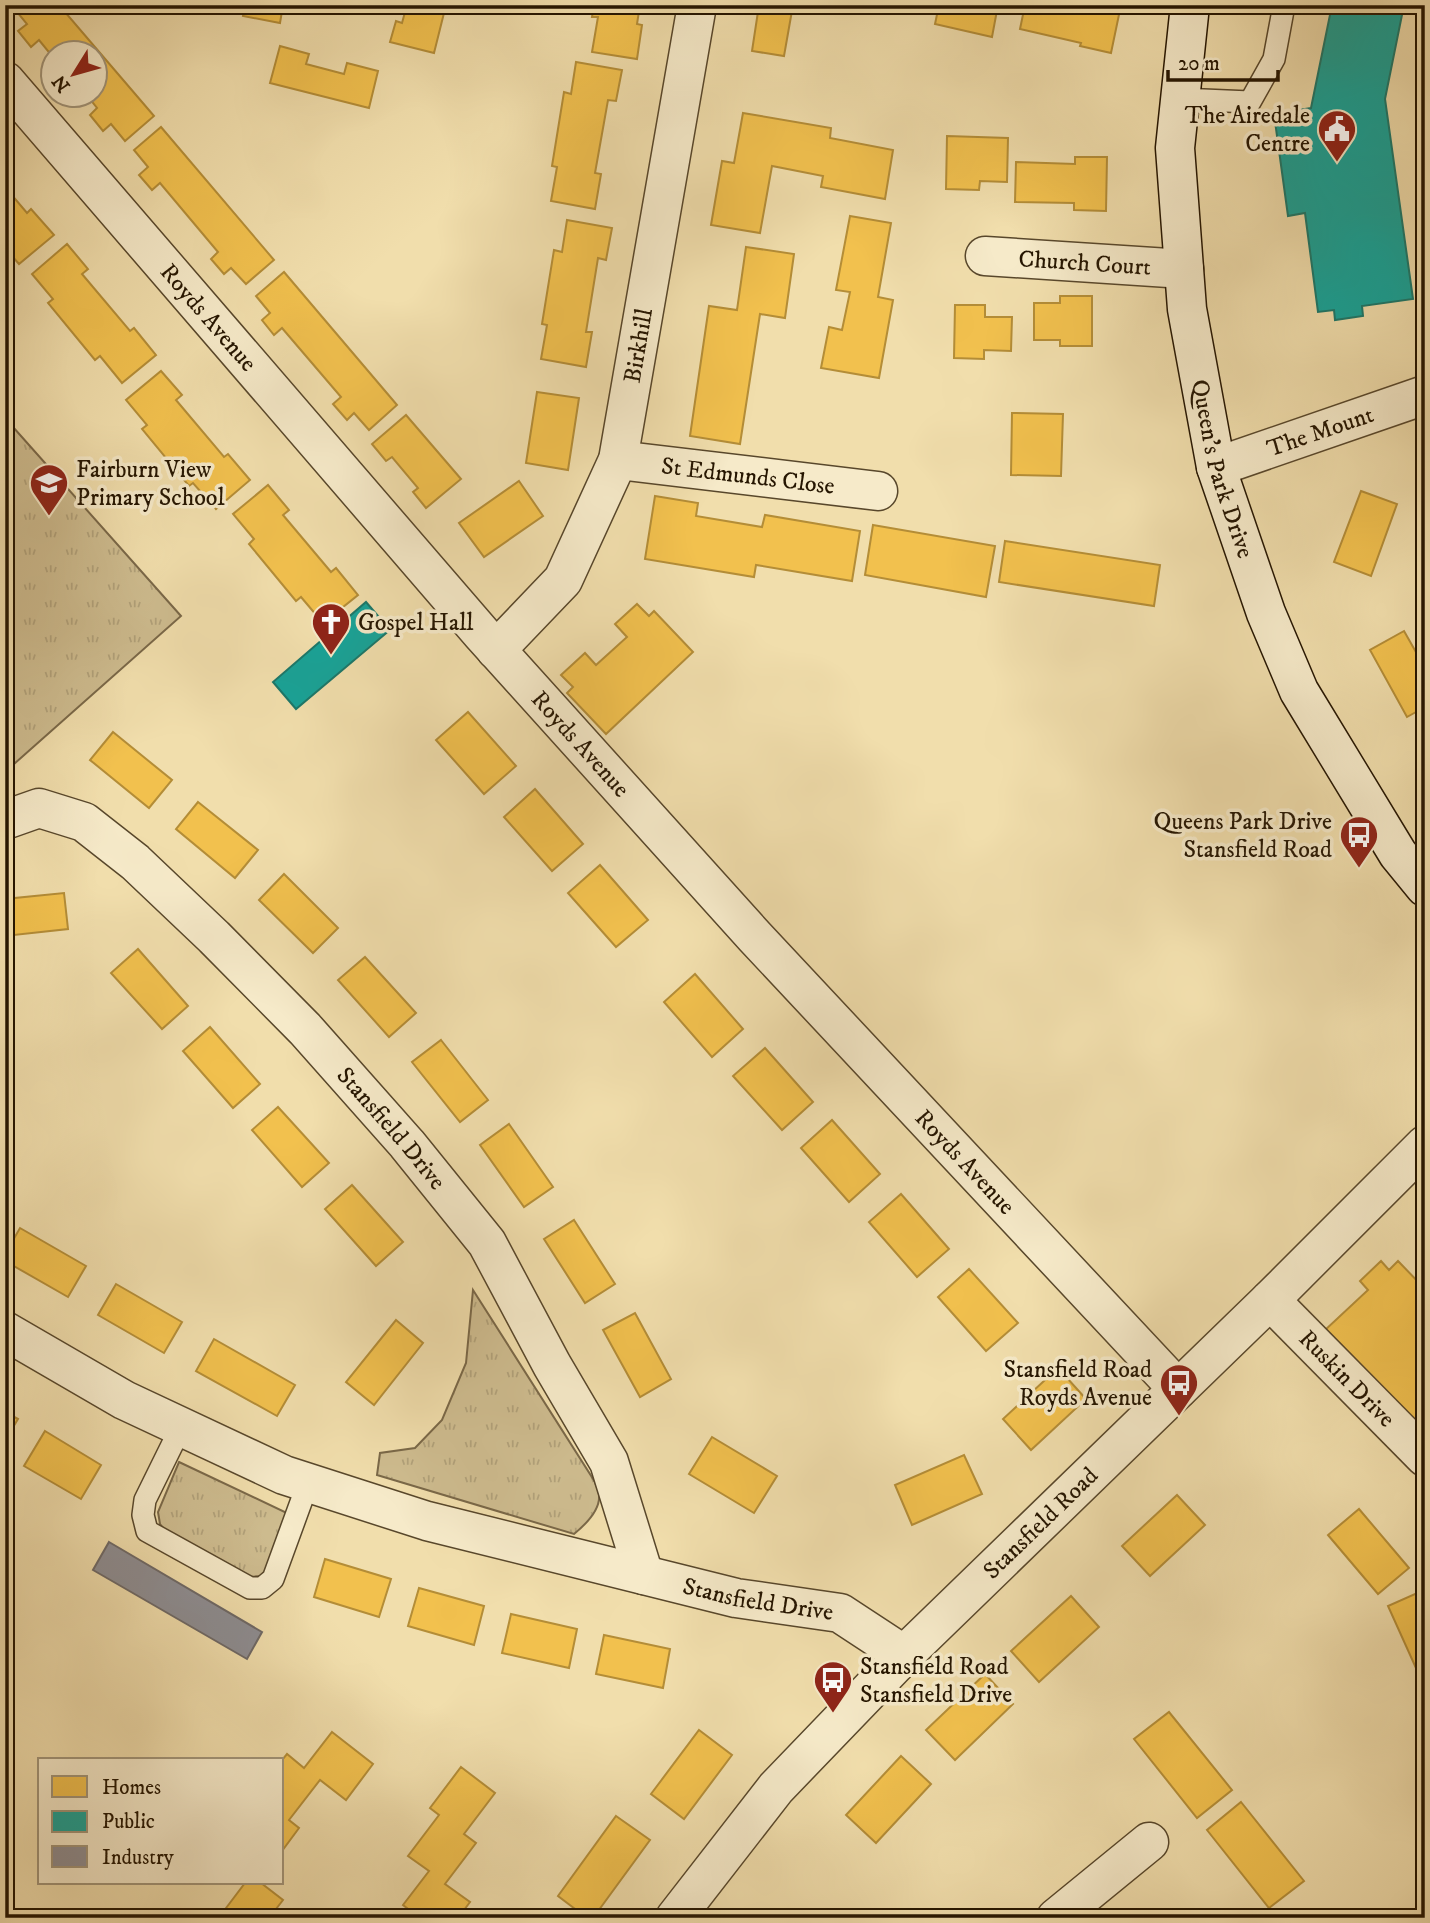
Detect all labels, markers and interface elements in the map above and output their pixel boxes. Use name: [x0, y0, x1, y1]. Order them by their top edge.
north arrow: [38, 38, 108, 108]
scale bar: [1168, 38, 1278, 82]
text: 20 m: [1178, 51, 1220, 77]
text: N: [48, 70, 76, 96]
place label: The Airedale Centre: [1185, 101, 1310, 159]
public building icon: The Airedale Centre: [1316, 108, 1358, 163]
street label: Church Court: [1017, 244, 1152, 283]
street label: Royds Avenue: [153, 258, 263, 378]
street label: Birkhill: [618, 305, 660, 385]
street label: Queen's Park Drive: [1184, 377, 1260, 562]
street label: The Mount: [1263, 400, 1378, 464]
street label: St Edmunds Close: [660, 451, 836, 502]
place label: Fairburn View Primary School: [76, 455, 225, 513]
school or university icon: Fairburn View Primary School: [28, 462, 70, 517]
church icon: Gospel Hall: [310, 601, 352, 656]
place label: Gospel Hall: [358, 608, 474, 638]
street label: Royds Avenue: [524, 685, 636, 804]
place label: Queens Park Drive Stansfield Road: [1154, 807, 1332, 865]
bus stop icon: Queens Park Drive Stansfield Road: [1338, 814, 1380, 869]
street label: Stansfield Drive: [330, 1061, 452, 1196]
street label: Royds Avenue: [908, 1104, 1021, 1221]
street label: Ruskin Drive: [1292, 1324, 1401, 1434]
place label: Stansfield Road Royds Avenue: [1003, 1355, 1152, 1413]
bus stop icon: Stansfield Road Royds Avenue: [1158, 1362, 1200, 1417]
street label: Stansfield Road: [977, 1461, 1105, 1586]
street label: Stansfield Drive: [680, 1571, 835, 1628]
place label: Stansfield Road Stansfield Drive: [860, 1652, 1012, 1710]
bus stop icon: Stansfield Road Stansfield Drive: [812, 1659, 854, 1714]
legend: [38, 1758, 284, 1884]
text: Homes: [102, 1775, 161, 1801]
text: Public: [102, 1809, 155, 1835]
text: Industry: [102, 1845, 175, 1871]

